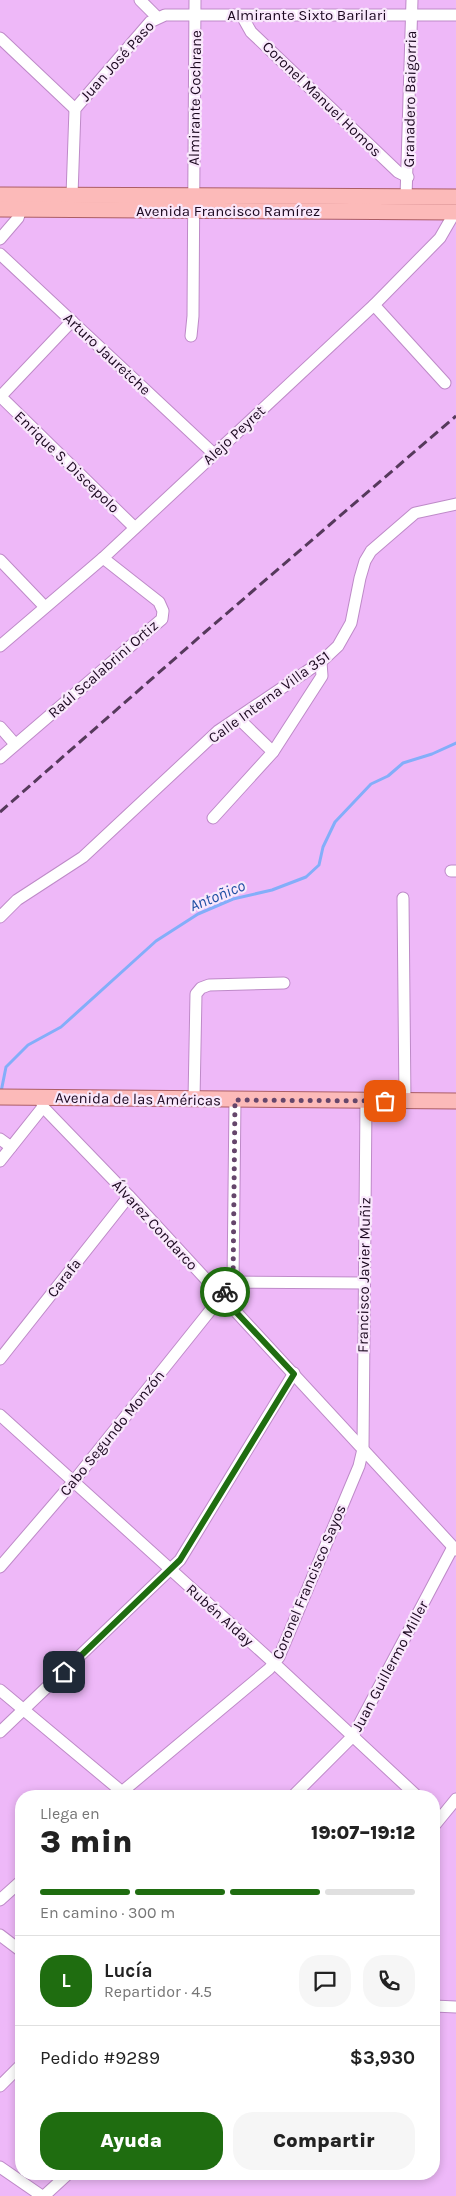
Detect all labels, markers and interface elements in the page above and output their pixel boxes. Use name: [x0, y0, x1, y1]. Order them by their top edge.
street label: Almirante Sixto Barilari: [227, 6, 387, 24]
street label: Juan José Paso: [76, 17, 158, 105]
street label: Almirante Cochrane: [185, 30, 205, 166]
street label: Granadero Baigorria: [400, 30, 420, 168]
street label: Coronel Manuel Homos: [259, 37, 385, 161]
street label: Avenida Francisco Ramírez: [136, 202, 320, 220]
street label: Arturo Jauretche: [60, 309, 154, 399]
street label: Alejo Peyret: [199, 401, 269, 468]
street label: Enrique S. Discepolo: [11, 407, 123, 517]
street label: Raúl Scalabrini Ortiz: [44, 616, 162, 722]
street label: Calle Interna Villa 351: [205, 647, 333, 747]
water label: Antoñico: [187, 876, 248, 915]
pin: [364, 1080, 406, 1122]
icon: bag: [371, 1087, 399, 1115]
street label: Avenida de las Américas: [55, 1089, 221, 1109]
street label: Álvarez Condarco: [108, 1176, 202, 1274]
street label: Francisco Javier Muñiz: [354, 1197, 374, 1353]
street label: Carafa: [43, 1255, 85, 1301]
courier: [200, 1267, 250, 1317]
icon: bike: [211, 1278, 239, 1306]
street label: Cabo Segundo Monzón: [56, 1367, 168, 1499]
street label: Coronel Francisco Sayos: [268, 1502, 350, 1662]
street label: Rubén Alday: [183, 1580, 257, 1650]
street label: Juan Guillermo Miller: [348, 1597, 432, 1734]
pin: [43, 1651, 85, 1693]
icon: home: [50, 1658, 78, 1686]
text: Llega en: [40, 1804, 100, 1823]
text: 19:07–19:12: [311, 1822, 415, 1844]
text: 3 min: [40, 1823, 133, 1860]
text: En camino · 300 m: [40, 1903, 175, 1922]
button: chat: [299, 1955, 351, 2007]
button: phone: [363, 1955, 415, 2007]
text: Lucía: [104, 1960, 153, 1982]
text: L: [61, 1970, 71, 1992]
text: Repartidor · 4.5: [104, 1982, 212, 2001]
text: Pedido #9289: [40, 2047, 160, 2069]
text: $3,930: [350, 2047, 415, 2069]
button: Ayuda: [40, 2112, 223, 2170]
button: Compartir: [233, 2112, 415, 2170]

